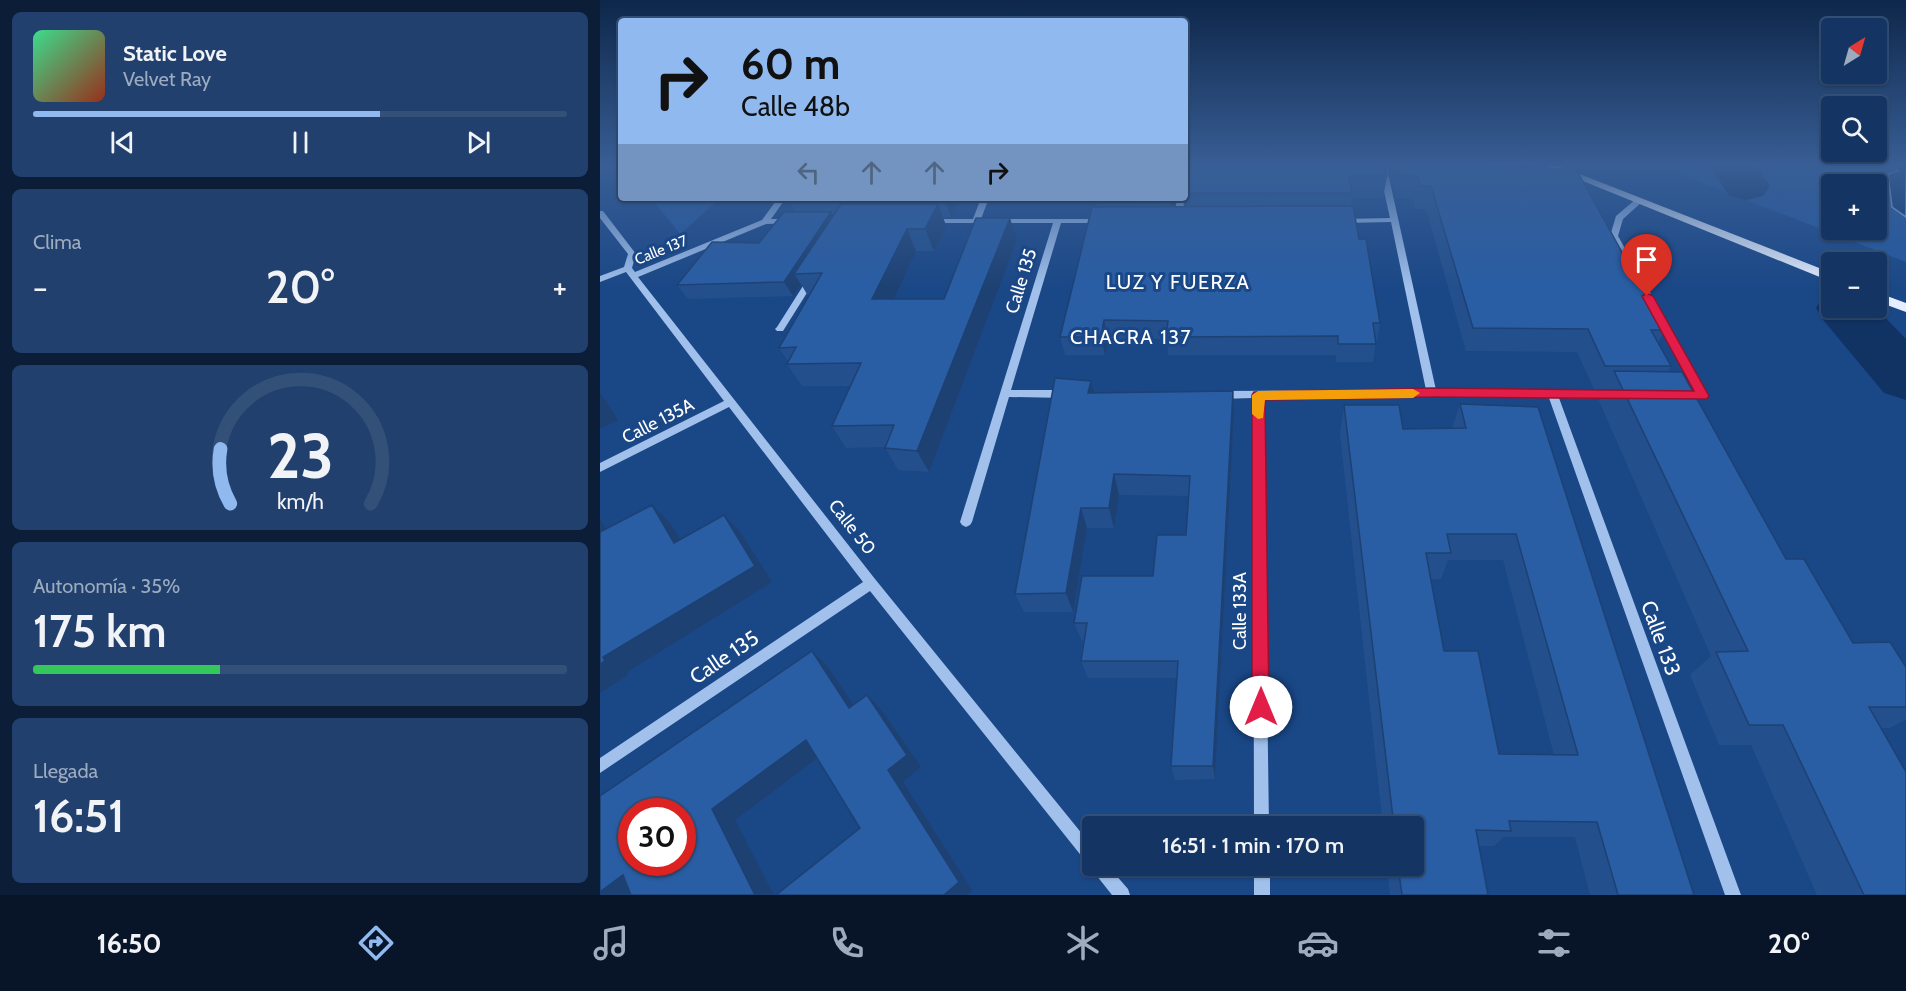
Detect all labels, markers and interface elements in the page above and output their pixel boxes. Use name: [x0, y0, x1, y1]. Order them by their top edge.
north arrow: [1821, 18, 1887, 84]
map controls: [1821, 18, 1887, 318]
text: 60 m: [741, 38, 840, 90]
text: Static Love: [123, 40, 227, 67]
icon: right: [642, 42, 720, 120]
text: Velvet Ray: [123, 67, 211, 91]
text: Calle 48b: [741, 90, 850, 123]
button: search: [1821, 96, 1887, 162]
icon: previous: [106, 126, 139, 159]
icon: pause: [284, 126, 317, 159]
icon: next: [462, 126, 495, 159]
icon: left: [792, 156, 825, 189]
icon: ahead: [855, 156, 888, 189]
icon: ahead: [918, 156, 951, 189]
icon: right: [981, 156, 1014, 189]
button: +: [1821, 174, 1887, 240]
text: Clima: [33, 230, 81, 254]
street label: Calle 137: [632, 231, 690, 269]
pin: [1621, 234, 1672, 296]
icon: arrive: [1630, 243, 1663, 276]
street label: Calle 135: [1001, 246, 1041, 316]
button: −: [1821, 252, 1887, 318]
text: 20°: [266, 260, 334, 314]
text: −: [33, 267, 48, 307]
text: +: [552, 267, 567, 307]
district label: LUZ Y FUERZA: [1106, 270, 1250, 294]
district label: CHACRA 137: [1070, 325, 1192, 349]
street label: Calle 135A: [618, 394, 698, 448]
text: 23: [267, 419, 333, 495]
text: km/h: [277, 489, 323, 515]
street label: Calle 50: [824, 495, 880, 559]
street label: Calle 133A: [1229, 572, 1251, 650]
text: Autonomía · 35%: [33, 574, 180, 598]
street label: Calle 133: [1636, 597, 1686, 679]
text: 175 km: [33, 604, 167, 658]
street label: Calle 135: [685, 625, 763, 689]
position arrow: [1229, 675, 1293, 739]
text: Llegada: [33, 759, 98, 783]
text: 16:51: [33, 789, 124, 843]
speed limit sign: 30: [618, 798, 696, 876]
text: 16:51 · 1 min · 170 m: [1162, 832, 1344, 859]
icon: directions: [355, 922, 397, 964]
icon: music: [590, 922, 632, 964]
icon: phone: [826, 922, 868, 964]
icon: climate: [1062, 922, 1104, 964]
icon: car: [1297, 922, 1339, 964]
icon: filters: [1533, 922, 1575, 964]
text: 16:50: [97, 927, 161, 960]
text: 20°: [1768, 927, 1809, 960]

